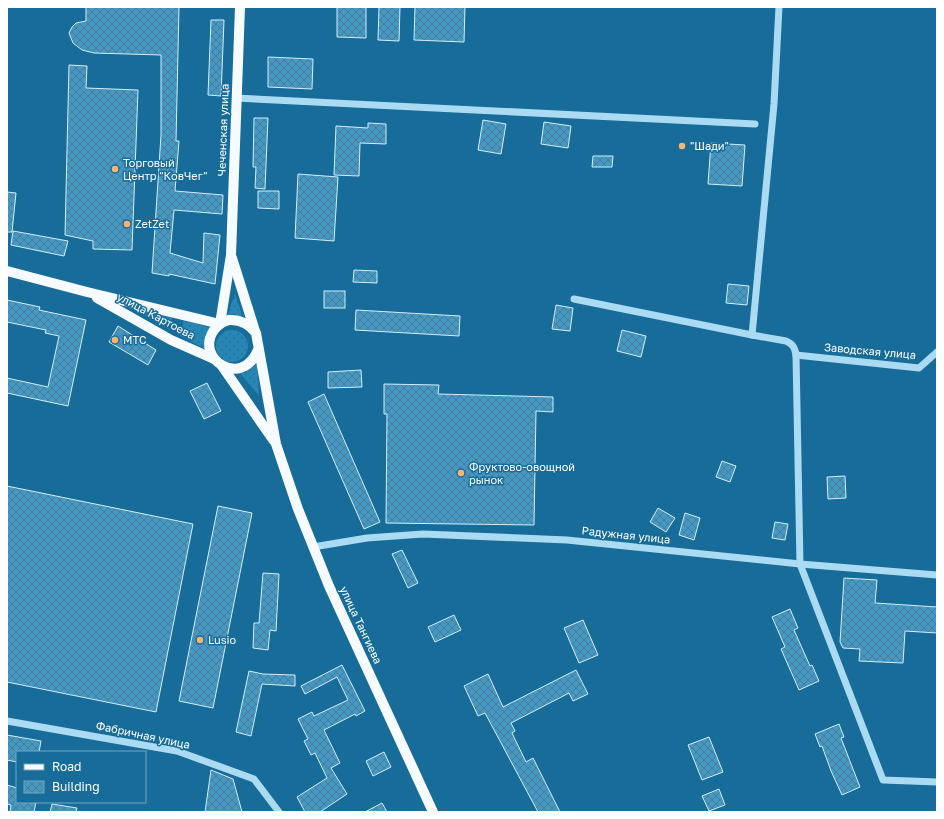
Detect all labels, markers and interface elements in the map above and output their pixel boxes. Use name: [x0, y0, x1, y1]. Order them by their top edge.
street label: Чеченская улица: [214, 83, 231, 176]
place label: "Шади": [690, 139, 729, 152]
marker: "Шади": [677, 141, 687, 151]
place label: Торговый Центр "КовЧег": [123, 156, 207, 182]
marker: Торговый Центр "КовЧег": [110, 164, 120, 174]
place label: ZetZet: [135, 217, 169, 230]
marker: ZetZet: [122, 219, 132, 229]
street label: улица Картоева: [115, 290, 197, 342]
place label: МТС: [123, 333, 147, 346]
marker: МТС: [110, 335, 120, 345]
street label: Заводская улица: [824, 340, 917, 361]
place label: Фруктово-овощной рынок: [469, 460, 575, 486]
marker: Фруктово-овощной рынок: [456, 468, 466, 478]
street label: Радужная улица: [581, 523, 671, 546]
street label: улица Тангиева: [338, 584, 385, 666]
place label: Lusio: [208, 633, 236, 646]
marker: Lusio: [195, 635, 205, 645]
street label: Фабричная улица: [95, 718, 191, 751]
legend: [16, 751, 146, 803]
text: Road: [52, 759, 81, 774]
text: Building: [52, 779, 100, 794]

